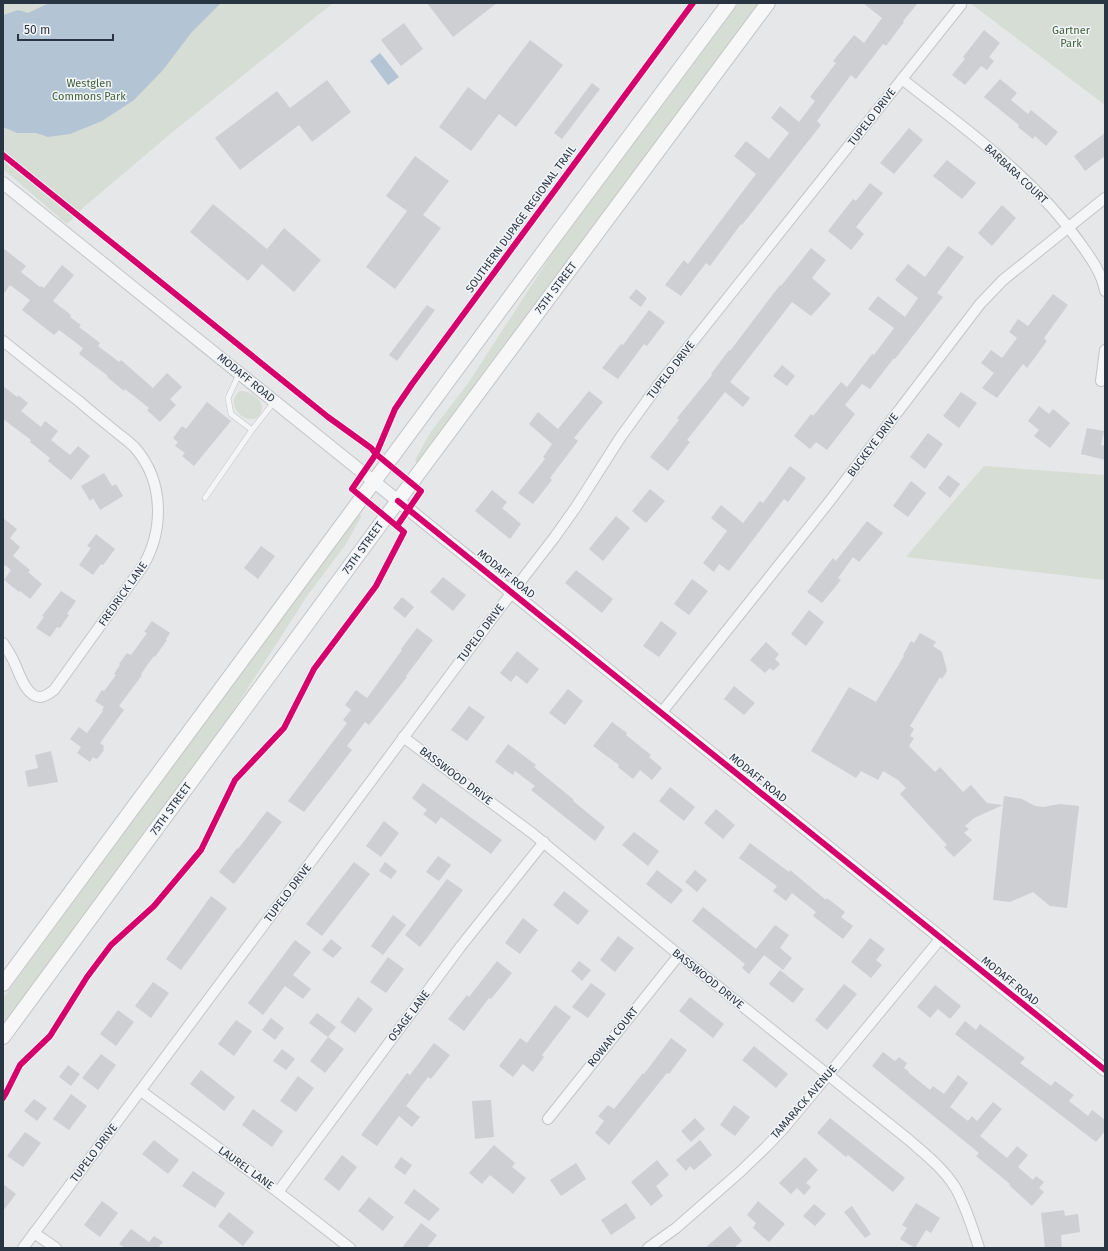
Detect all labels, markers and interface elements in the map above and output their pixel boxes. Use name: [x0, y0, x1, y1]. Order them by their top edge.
scale bar: [18, 16, 113, 42]
text: 50 m: [24, 23, 50, 37]
park label: Gartner Park: [1052, 24, 1091, 50]
park label: Westglen Commons Park: [52, 77, 126, 103]
street label: TUPELO DRIVE: [845, 85, 899, 148]
street label: SOUTHERN DUPAGE REGIONAL TRAIL: [463, 142, 579, 295]
street label: BARBARA COURT: [982, 142, 1050, 207]
street label: 75TH STREET: [532, 259, 580, 316]
street label: TUPELO DRIVE: [644, 338, 698, 401]
street label: MODAFF ROAD: [215, 351, 277, 405]
street label: BUCKEYE DRIVE: [845, 411, 901, 479]
street label: 75TH STREET: [340, 519, 386, 577]
street label: MODAFF ROAD: [475, 547, 537, 601]
street label: FREDRICK LANE: [96, 559, 150, 629]
street label: TUPELO DRIVE: [455, 601, 507, 665]
street label: BASSWOOD DRIVE: [417, 744, 495, 808]
street label: MODAFF ROAD: [727, 751, 789, 805]
street label: 75TH STREET: [148, 780, 194, 838]
street label: TUPELO DRIVE: [262, 861, 314, 925]
street label: BASSWOOD DRIVE: [670, 946, 746, 1012]
street label: MODAFF ROAD: [979, 954, 1041, 1008]
street label: OSAGE LANE: [386, 988, 433, 1044]
street label: ROWAN COURT: [585, 1004, 641, 1069]
street label: TAMARACK AVENUE: [768, 1062, 840, 1142]
street label: TUPELO DRIVE: [68, 1121, 120, 1185]
street label: LAUREL LANE: [216, 1144, 276, 1192]

